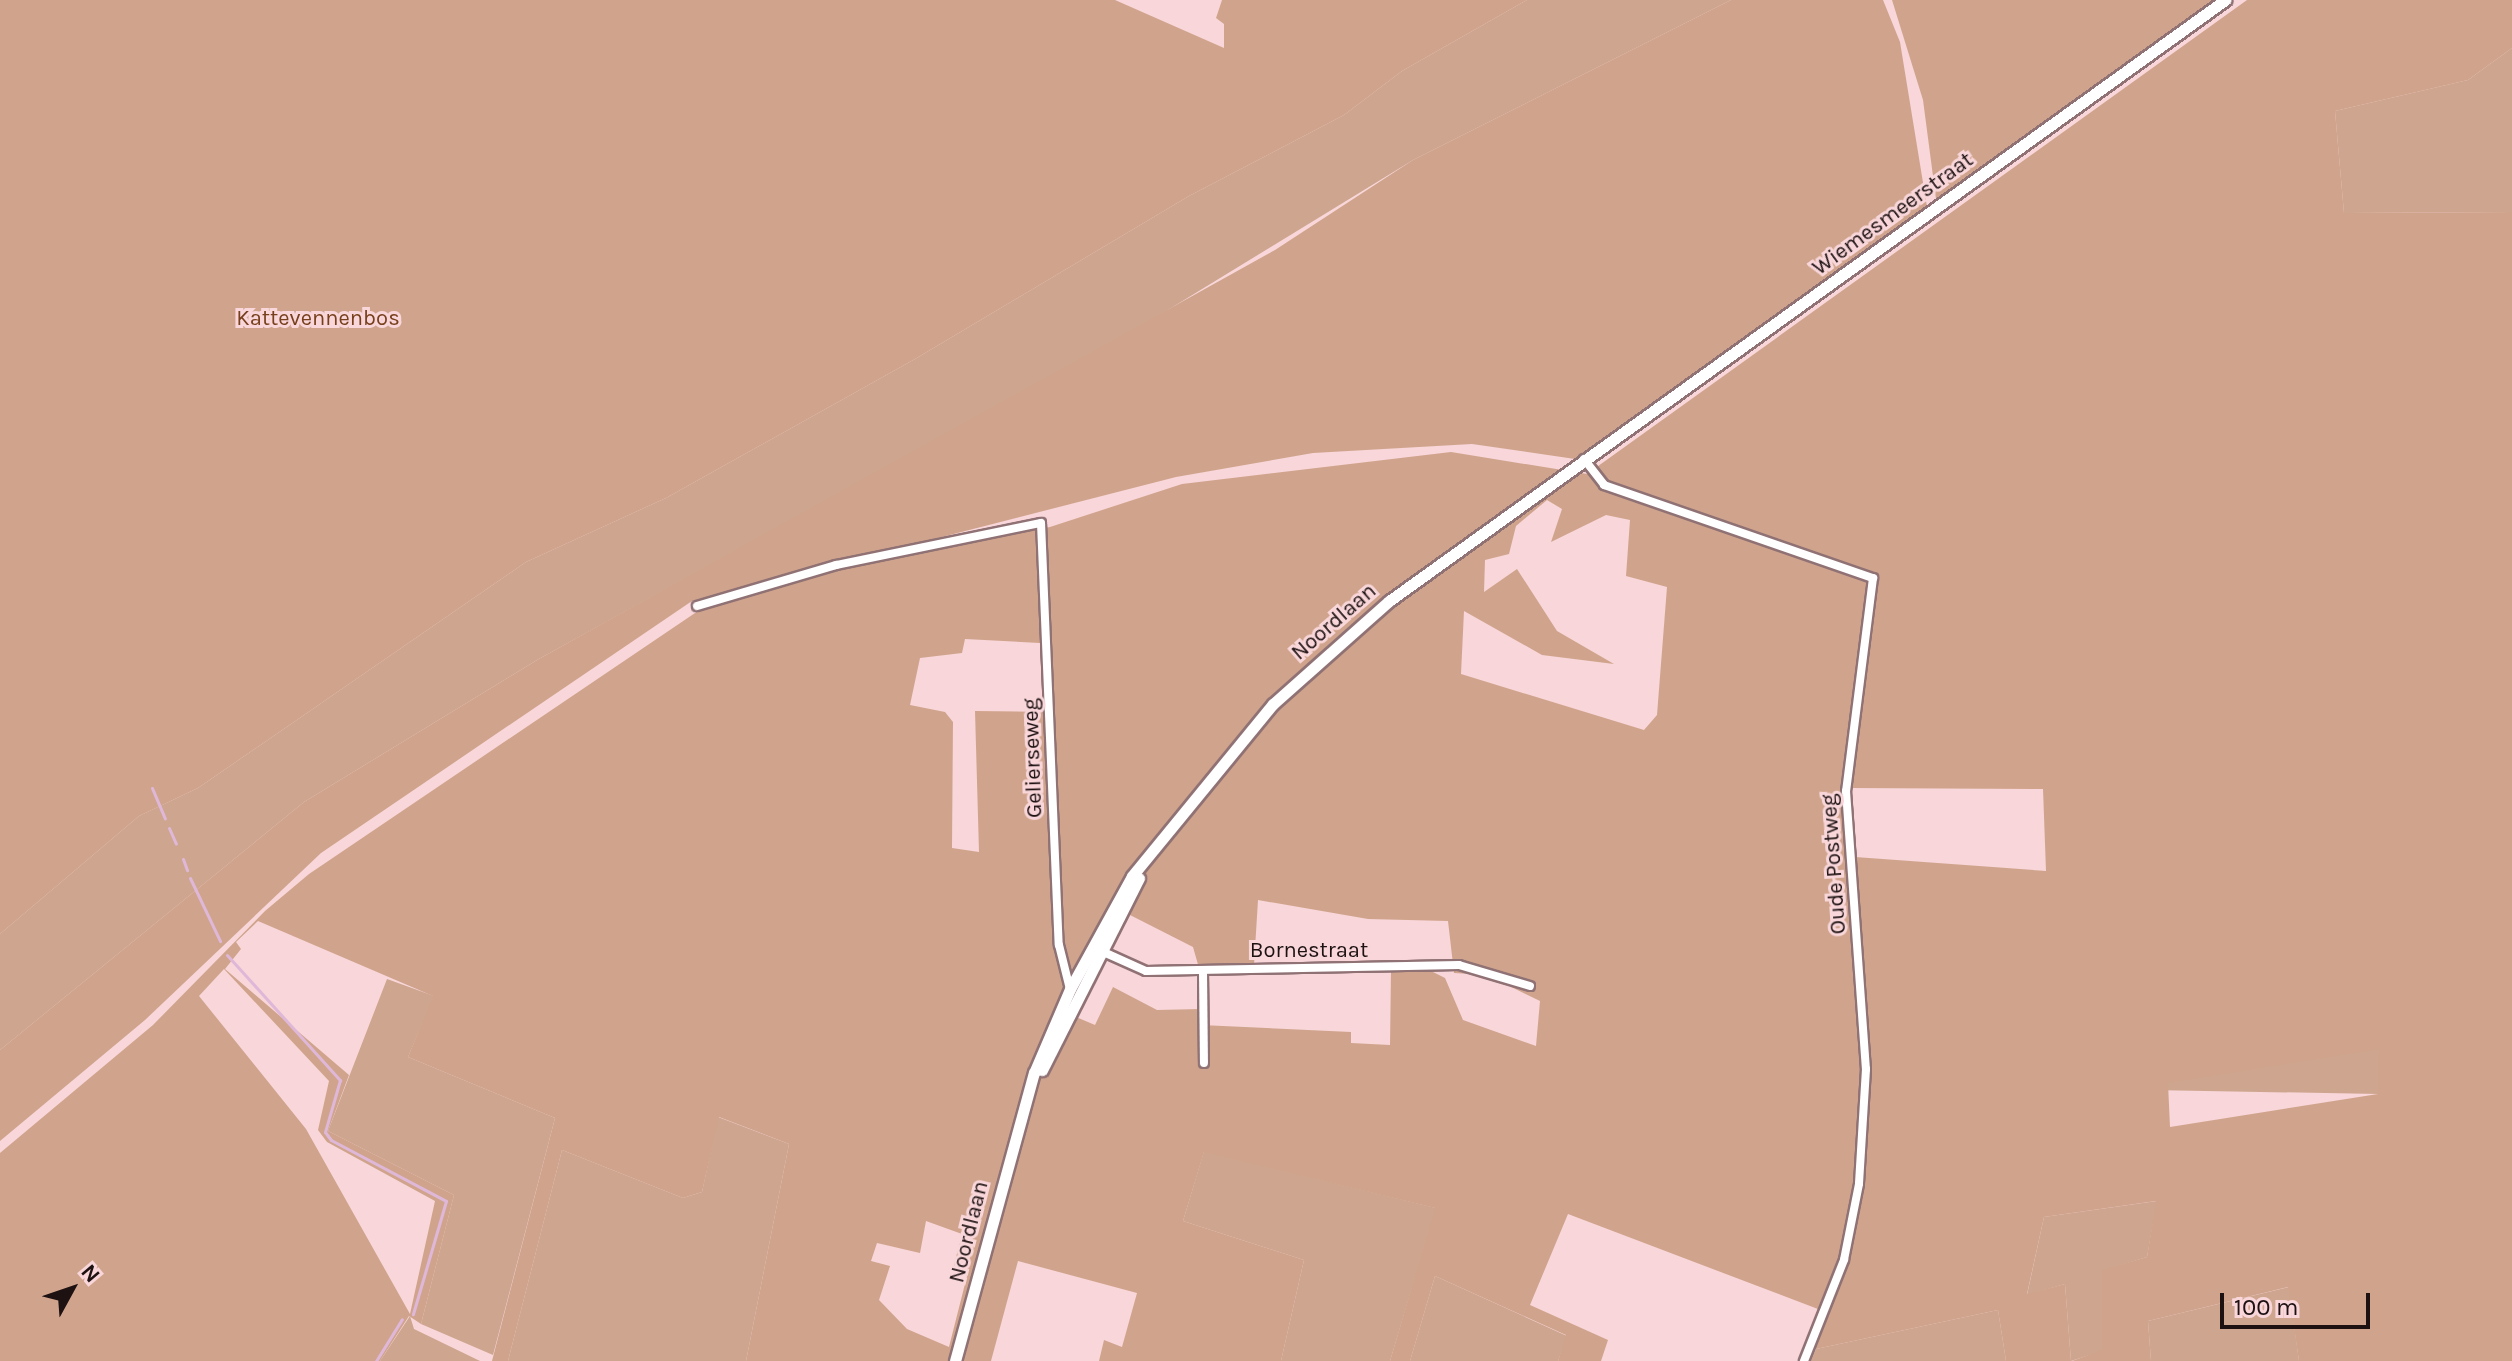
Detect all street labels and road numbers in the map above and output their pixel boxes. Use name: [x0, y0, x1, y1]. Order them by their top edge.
street label: Wiemesmeerstraat: [1807, 147, 1979, 281]
street label: Noordlaan: [1286, 578, 1382, 666]
street label: Gelierseweg: [1018, 698, 1048, 818]
street label: Oude Postweg: [1816, 793, 1852, 935]
street label: Bornestraat: [1250, 938, 1368, 964]
street label: Noordlaan: [944, 1178, 994, 1286]

